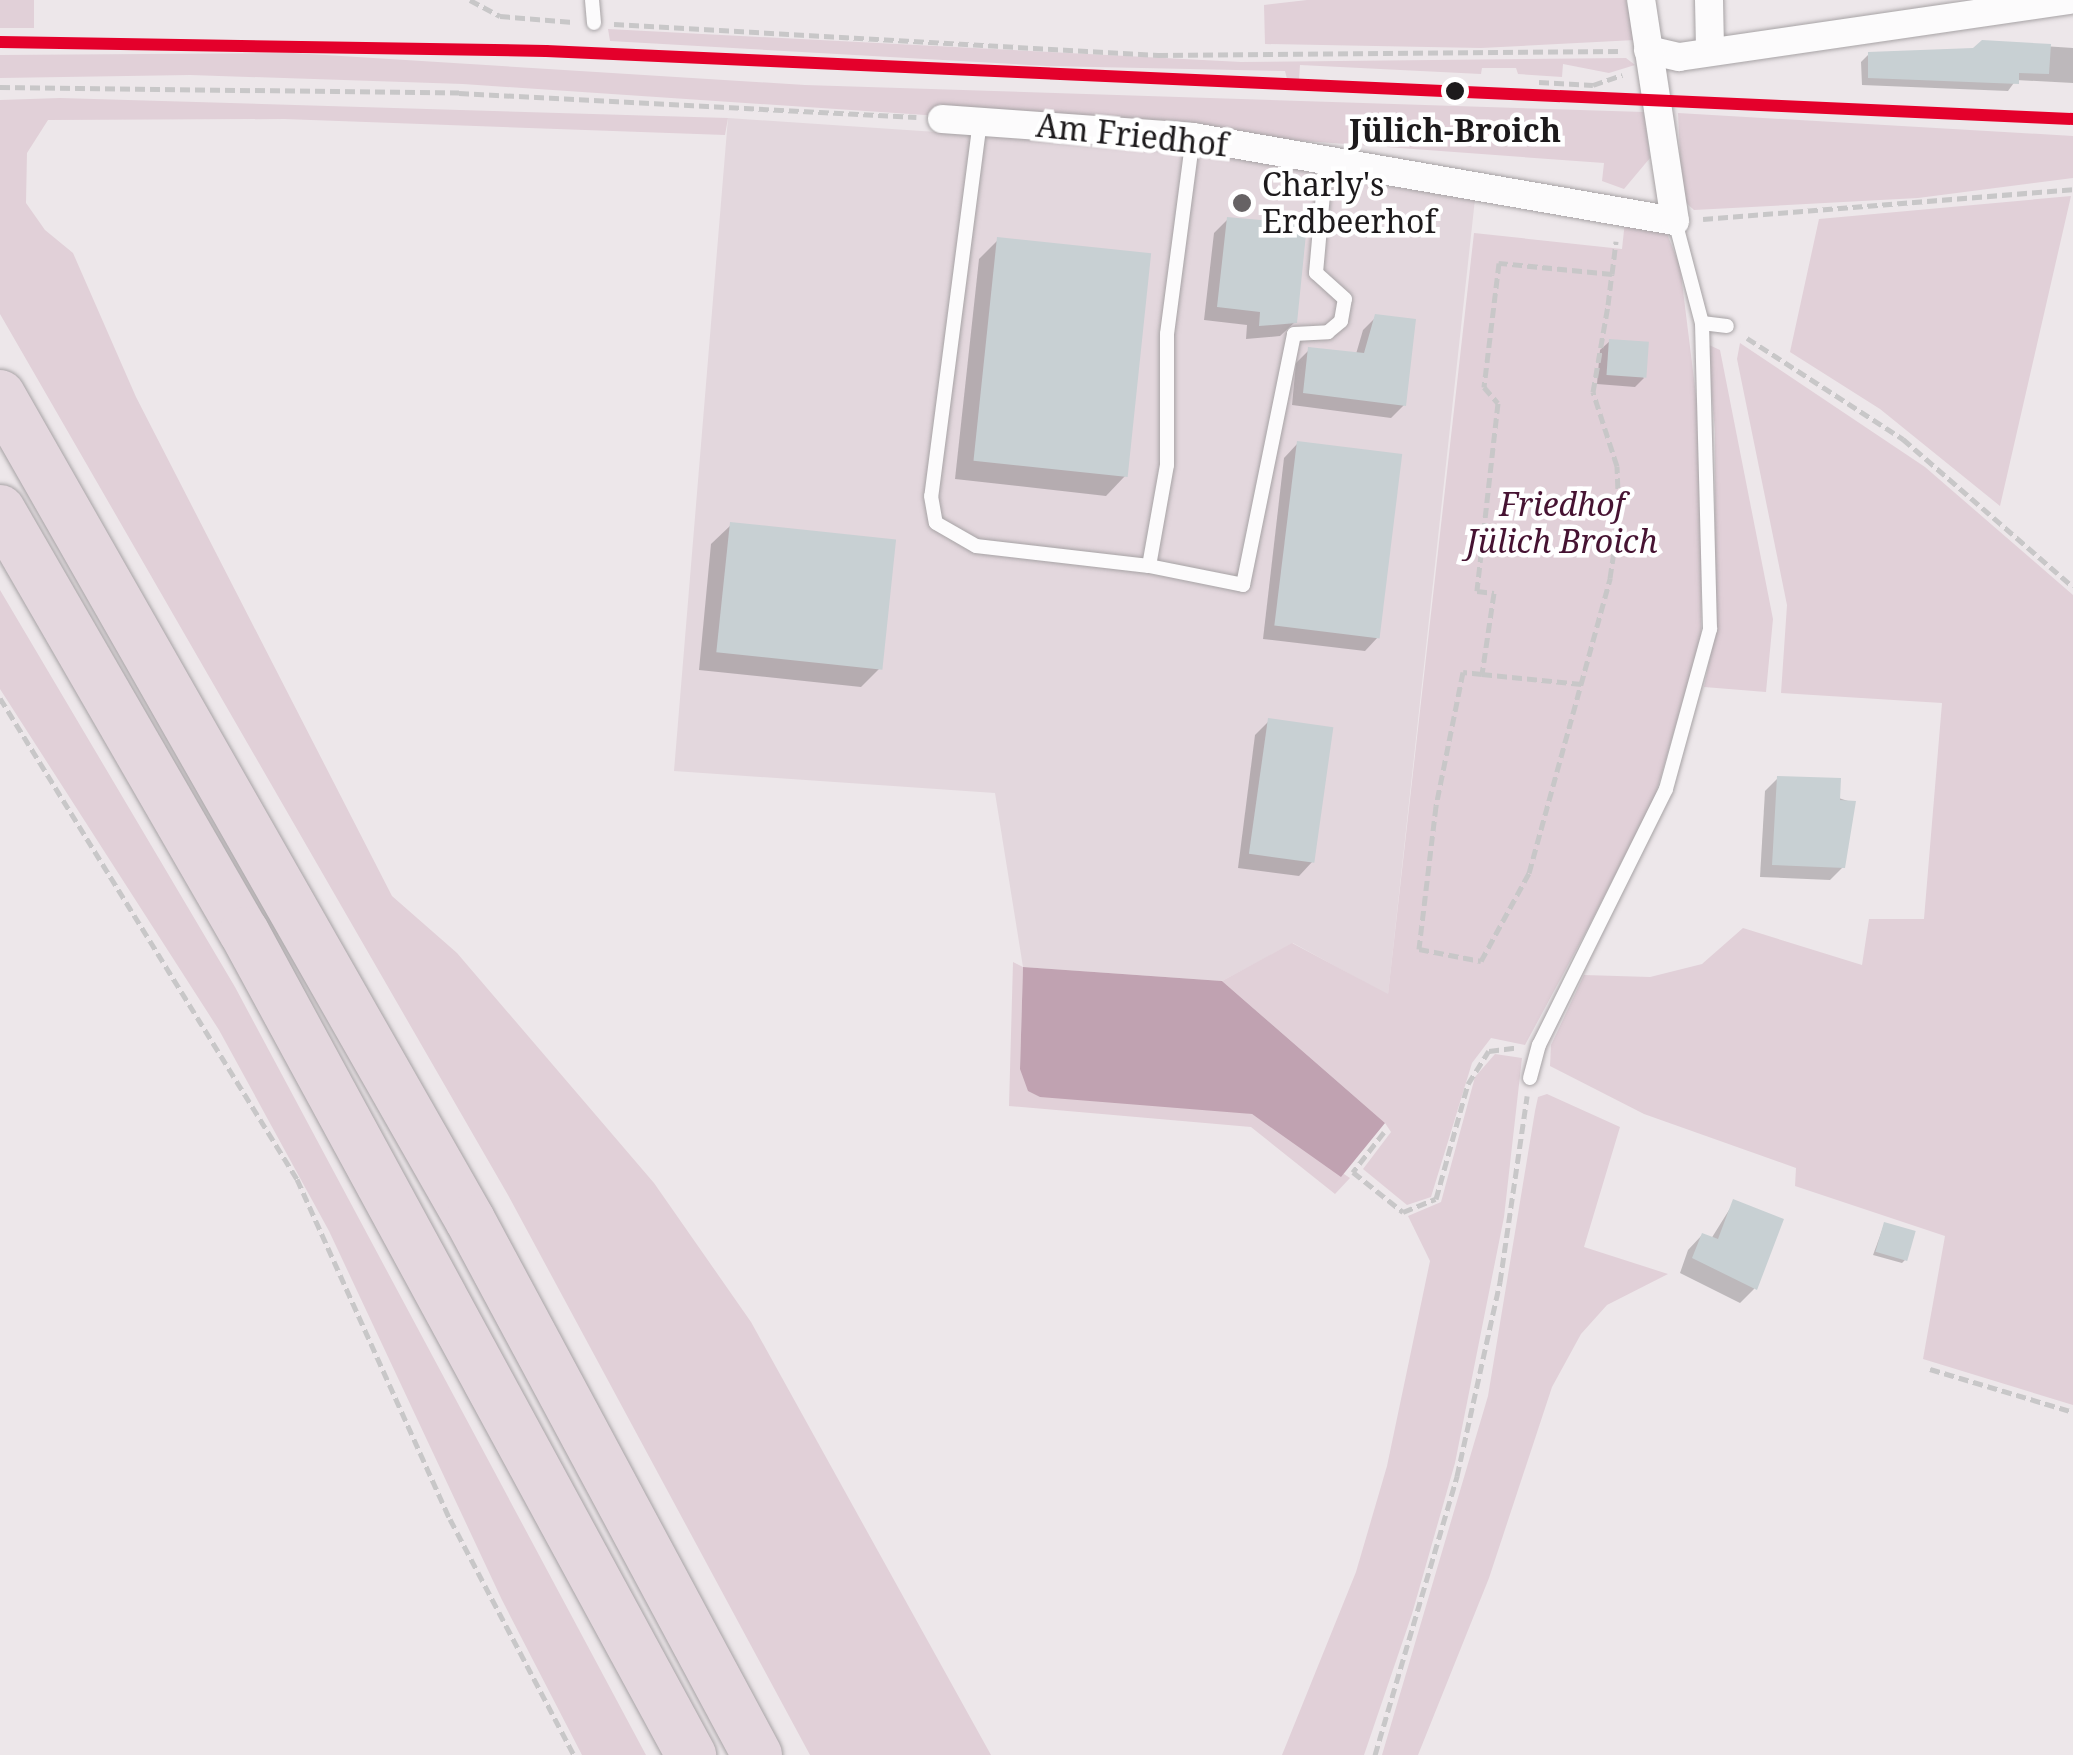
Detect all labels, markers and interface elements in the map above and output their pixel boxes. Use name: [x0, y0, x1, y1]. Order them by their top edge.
marker: Jülich-Broich: [1440, 76, 1470, 106]
street label: Am Friedhof: [1034, 106, 1230, 164]
place label: Jülich-Broich: [1349, 111, 1561, 149]
place label: Charly's Erdbeerhof: [1262, 166, 1436, 241]
marker: Charly's Erdbeerhof: [1231, 192, 1253, 214]
park label: Friedhof Jülich Broich: [1466, 486, 1658, 561]

